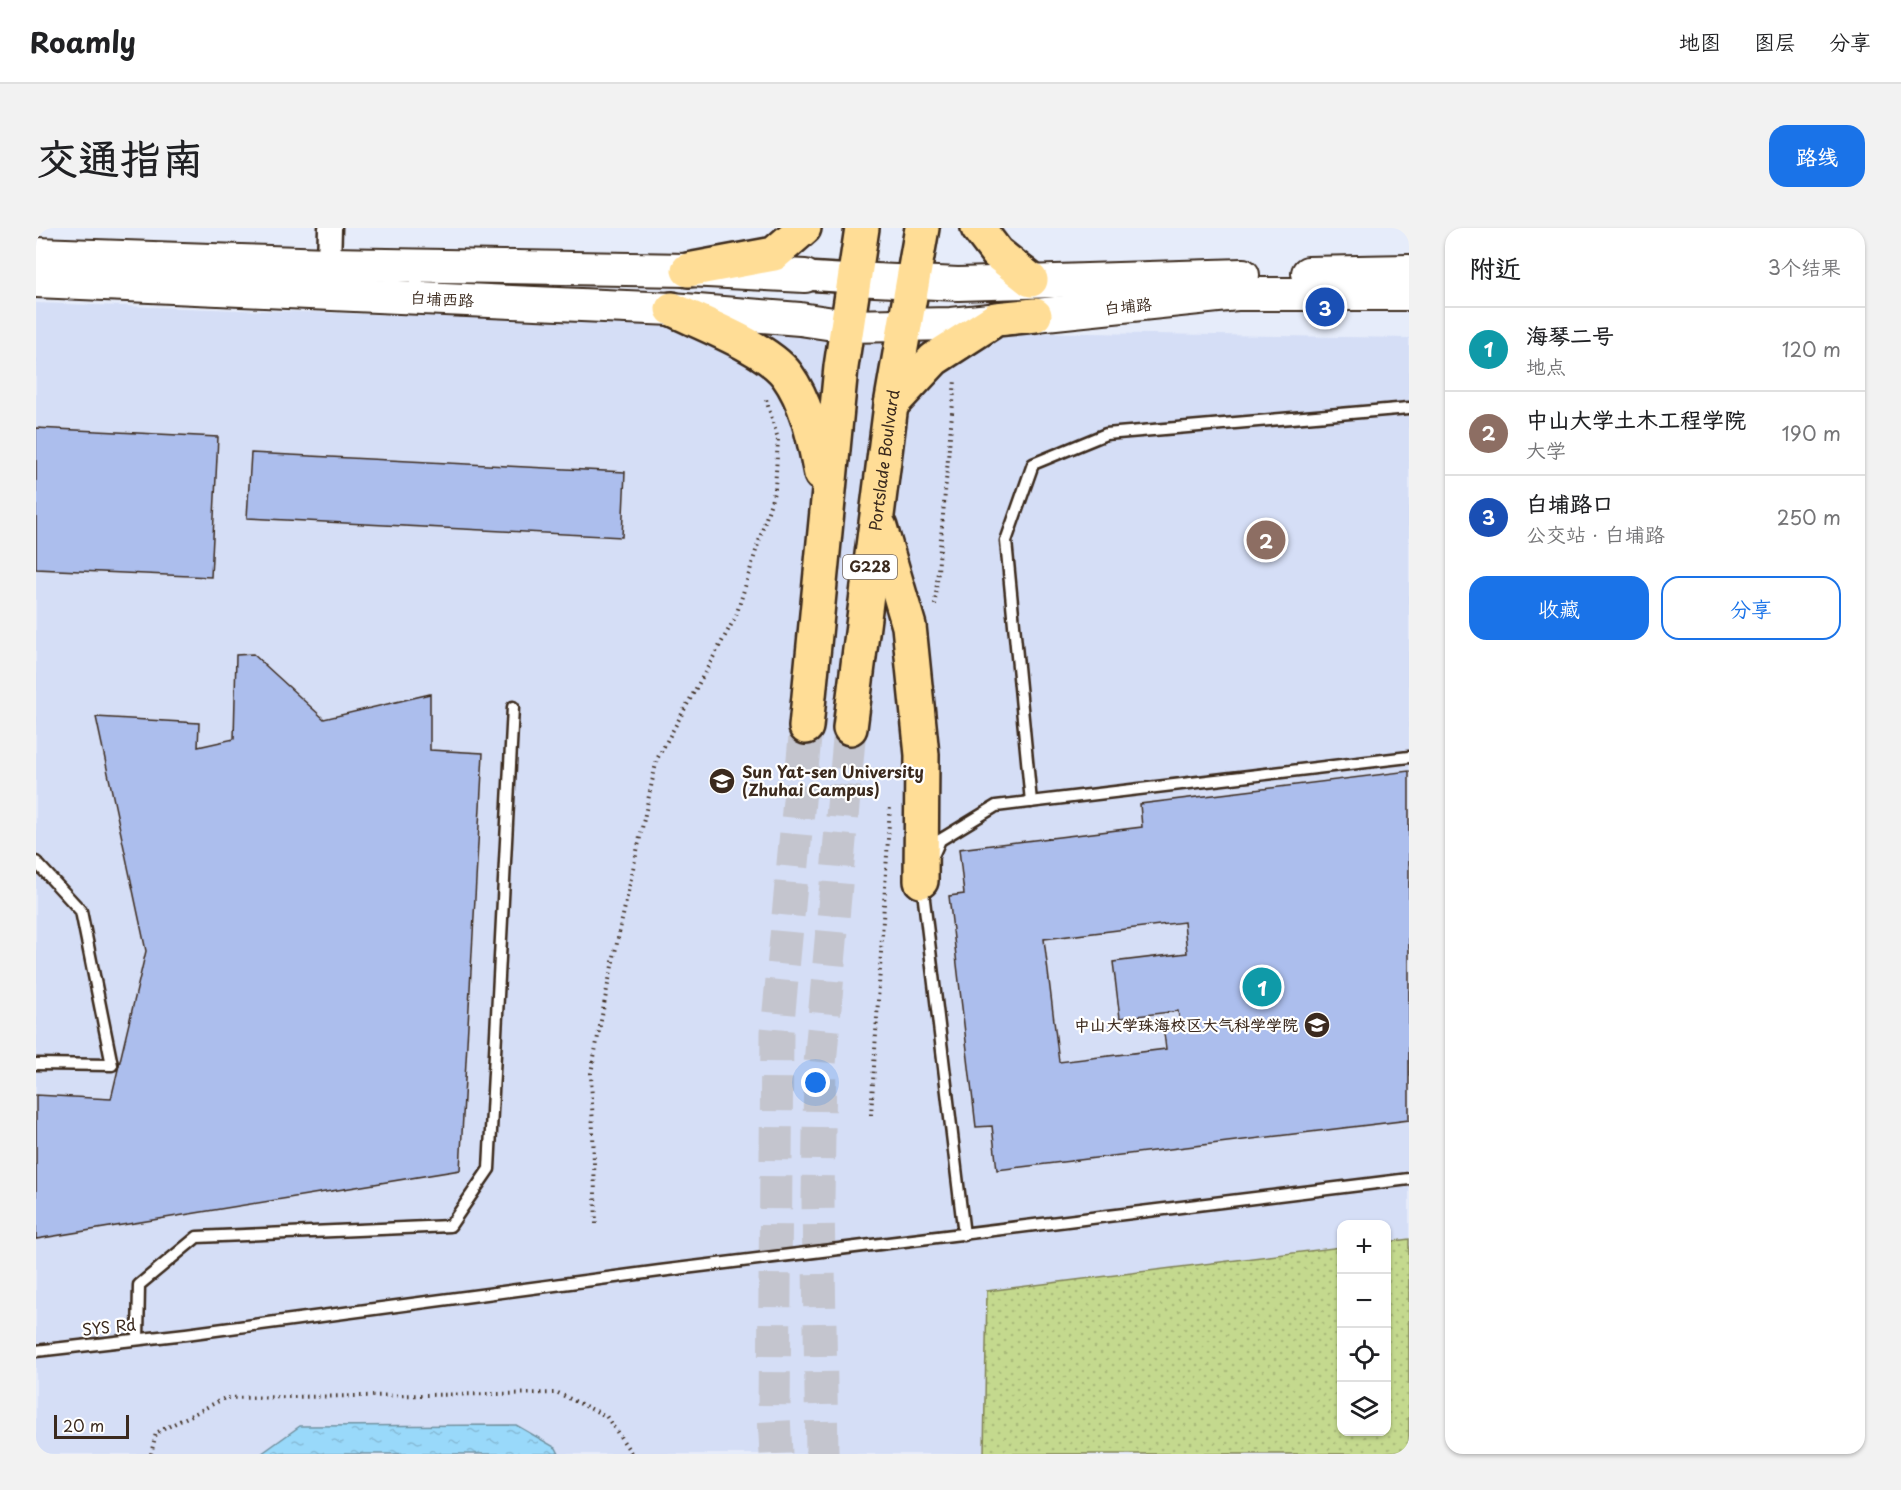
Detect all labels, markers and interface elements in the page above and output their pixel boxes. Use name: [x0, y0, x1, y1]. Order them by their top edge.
text: Roamly: [30, 20, 136, 63]
text: 地图: [1679, 25, 1721, 57]
text: 图层: [1754, 25, 1796, 57]
text: 分享: [1829, 25, 1871, 57]
text: 交通指南: [36, 125, 204, 188]
button: 路线: [1769, 125, 1865, 187]
text: 附近: [1469, 248, 1521, 287]
text: 3个结果: [1768, 252, 1841, 282]
street label: 白埔西路: [409, 284, 475, 312]
pin: 3: [1306, 284, 1344, 329]
street label: 白埔路: [1103, 291, 1153, 319]
text: 海琴二号: [1526, 318, 1614, 351]
text: 1: [1484, 334, 1493, 364]
text: 120 m: [1782, 334, 1841, 364]
text: 地点: [1526, 351, 1566, 381]
street label: Portslade Boulvard: [862, 387, 905, 532]
text: 中山大学土木工程学院: [1526, 402, 1746, 435]
text: 2: [1481, 418, 1496, 448]
text: 190 m: [1782, 418, 1841, 448]
text: 大学: [1526, 435, 1566, 465]
text: 白埔路口: [1526, 486, 1614, 519]
text: 3: [1482, 502, 1495, 532]
text: 250 m: [1777, 502, 1841, 532]
pin: 2: [1246, 518, 1286, 562]
text: 公交站 · 白埔路: [1526, 519, 1665, 549]
road number: G228: [843, 555, 897, 579]
button: 收藏: [1469, 576, 1649, 640]
button: 分享: [1661, 576, 1841, 640]
place label: Sun Yat-sen University (Zhuhai Campus): [742, 759, 924, 801]
school or university icon: Sun Yat-sen University (Zhuhai Campus): [707, 766, 737, 796]
pin: 1: [1242, 964, 1282, 1010]
school or university icon: 中山大学珠海校区大气科学学院: [1302, 1010, 1332, 1040]
place label: 中山大学珠海校区大气科学学院: [1074, 1012, 1298, 1036]
your location: [801, 1068, 830, 1097]
map controls: [1337, 1220, 1391, 1436]
button: +: [1337, 1220, 1391, 1274]
button: −: [1337, 1274, 1391, 1328]
street label: SYS Rd: [81, 1311, 137, 1341]
button: locate: [1337, 1328, 1391, 1382]
button: layers: [1337, 1382, 1391, 1436]
scale bar: [54, 1412, 129, 1440]
text: 20 m: [63, 1413, 104, 1437]

